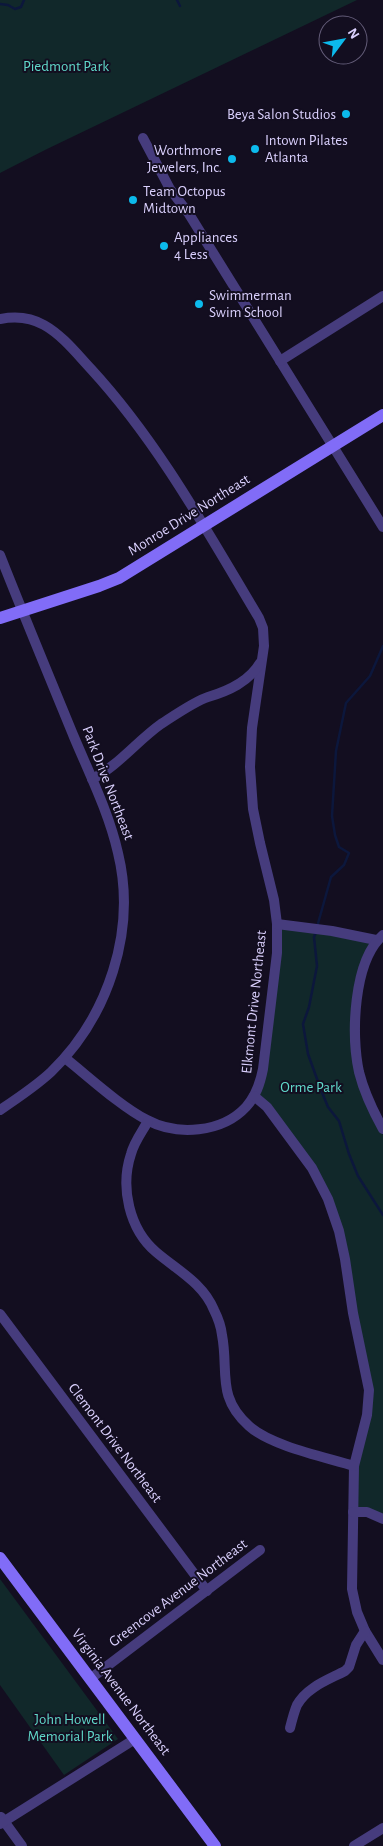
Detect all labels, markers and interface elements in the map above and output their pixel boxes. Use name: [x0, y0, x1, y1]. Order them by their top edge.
north arrow: [318, 15, 368, 65]
text: N: [345, 26, 362, 41]
park label: Piedmont Park: [23, 59, 109, 74]
place label: Beya Salon Studios: [227, 107, 336, 122]
marker: Beya Salon Studios: [340, 108, 352, 120]
place label: Intown Pilates Atlanta: [265, 133, 348, 165]
place label: Worthmore Jewelers, Inc.: [147, 143, 222, 175]
marker: Intown Pilates Atlanta: [249, 143, 261, 155]
marker: Worthmore Jewelers, Inc.: [226, 153, 238, 165]
place label: Team Octopus Midtown: [143, 184, 226, 216]
marker: Team Octopus Midtown: [127, 194, 139, 206]
place label: Appliances 4 Less: [174, 230, 238, 262]
marker: Appliances 4 Less: [158, 240, 170, 252]
place label: Swimmerman Swim School: [209, 288, 292, 320]
marker: Swimmerman Swim School: [193, 298, 205, 310]
street label: Monroe Drive Northeast: [126, 471, 253, 559]
street label: Park Drive Northeast: [79, 724, 137, 842]
street label: Elkmont Drive Northeast: [239, 929, 269, 1075]
park label: Orme Park: [280, 1080, 342, 1095]
street label: Clemont Drive Northeast: [65, 1381, 165, 1506]
street label: Greencove Avenue Northeast: [106, 1536, 250, 1650]
street label: Virginia Avenue Northeast: [69, 1626, 173, 1758]
park label: John Howell Memorial Park: [27, 1712, 113, 1744]

